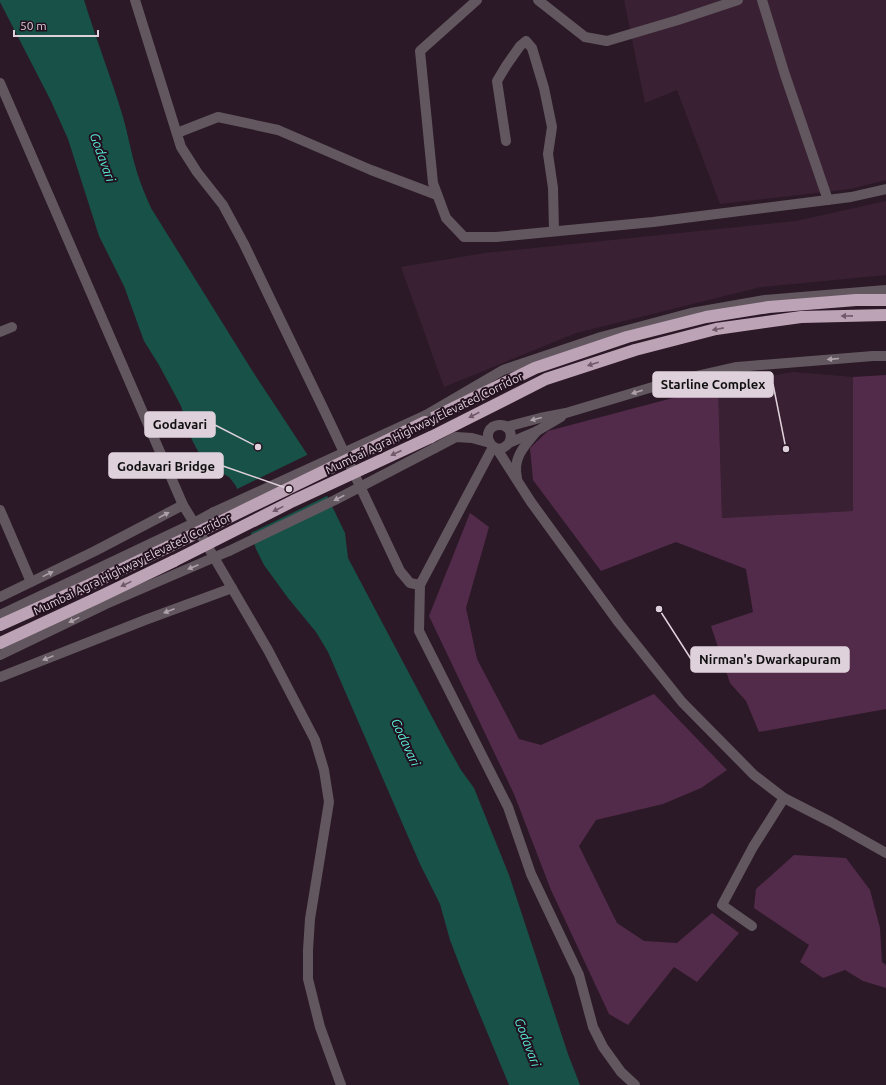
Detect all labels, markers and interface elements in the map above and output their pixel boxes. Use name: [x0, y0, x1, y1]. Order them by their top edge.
scale bar: [14, 12, 98, 38]
text: 50 m: [20, 19, 47, 32]
water label: Godavari: [88, 131, 119, 184]
one-way arrow: [840, 313, 853, 319]
one-way arrow: [712, 326, 724, 332]
one-way arrow: [827, 356, 839, 363]
one-way arrow: [586, 361, 598, 367]
street label: Mumbai Agra Highway Elevated Corridor: [323, 369, 525, 477]
callout: Starline Complex: [653, 372, 773, 397]
text: Starline Complex: [661, 377, 765, 391]
one-way arrow: [630, 389, 642, 395]
callout: Godavari: [145, 412, 215, 437]
one-way arrow: [468, 412, 480, 418]
one-way arrow: [530, 416, 542, 422]
text: Godavari: [153, 417, 207, 431]
one-way arrow: [390, 450, 402, 457]
callout: Godavari Bridge: [109, 453, 223, 478]
text: Godavari Bridge: [117, 459, 215, 473]
one-way arrow: [333, 495, 344, 501]
one-way arrow: [273, 506, 284, 512]
street label: Mumbai Agra Highway Elevated Corridor: [31, 510, 233, 618]
one-way arrow: [158, 512, 169, 518]
one-way arrow: [188, 564, 199, 570]
one-way arrow: [42, 571, 53, 577]
one-way arrow: [120, 581, 132, 587]
one-way arrow: [162, 609, 174, 615]
one-way arrow: [69, 617, 80, 623]
callout: Nirman's Dwarkapuram: [691, 647, 849, 672]
text: Nirman's Dwarkapuram: [699, 652, 841, 666]
one-way arrow: [41, 656, 53, 662]
water label: Godavari: [389, 716, 423, 769]
water label: Godavari: [512, 1016, 544, 1069]

